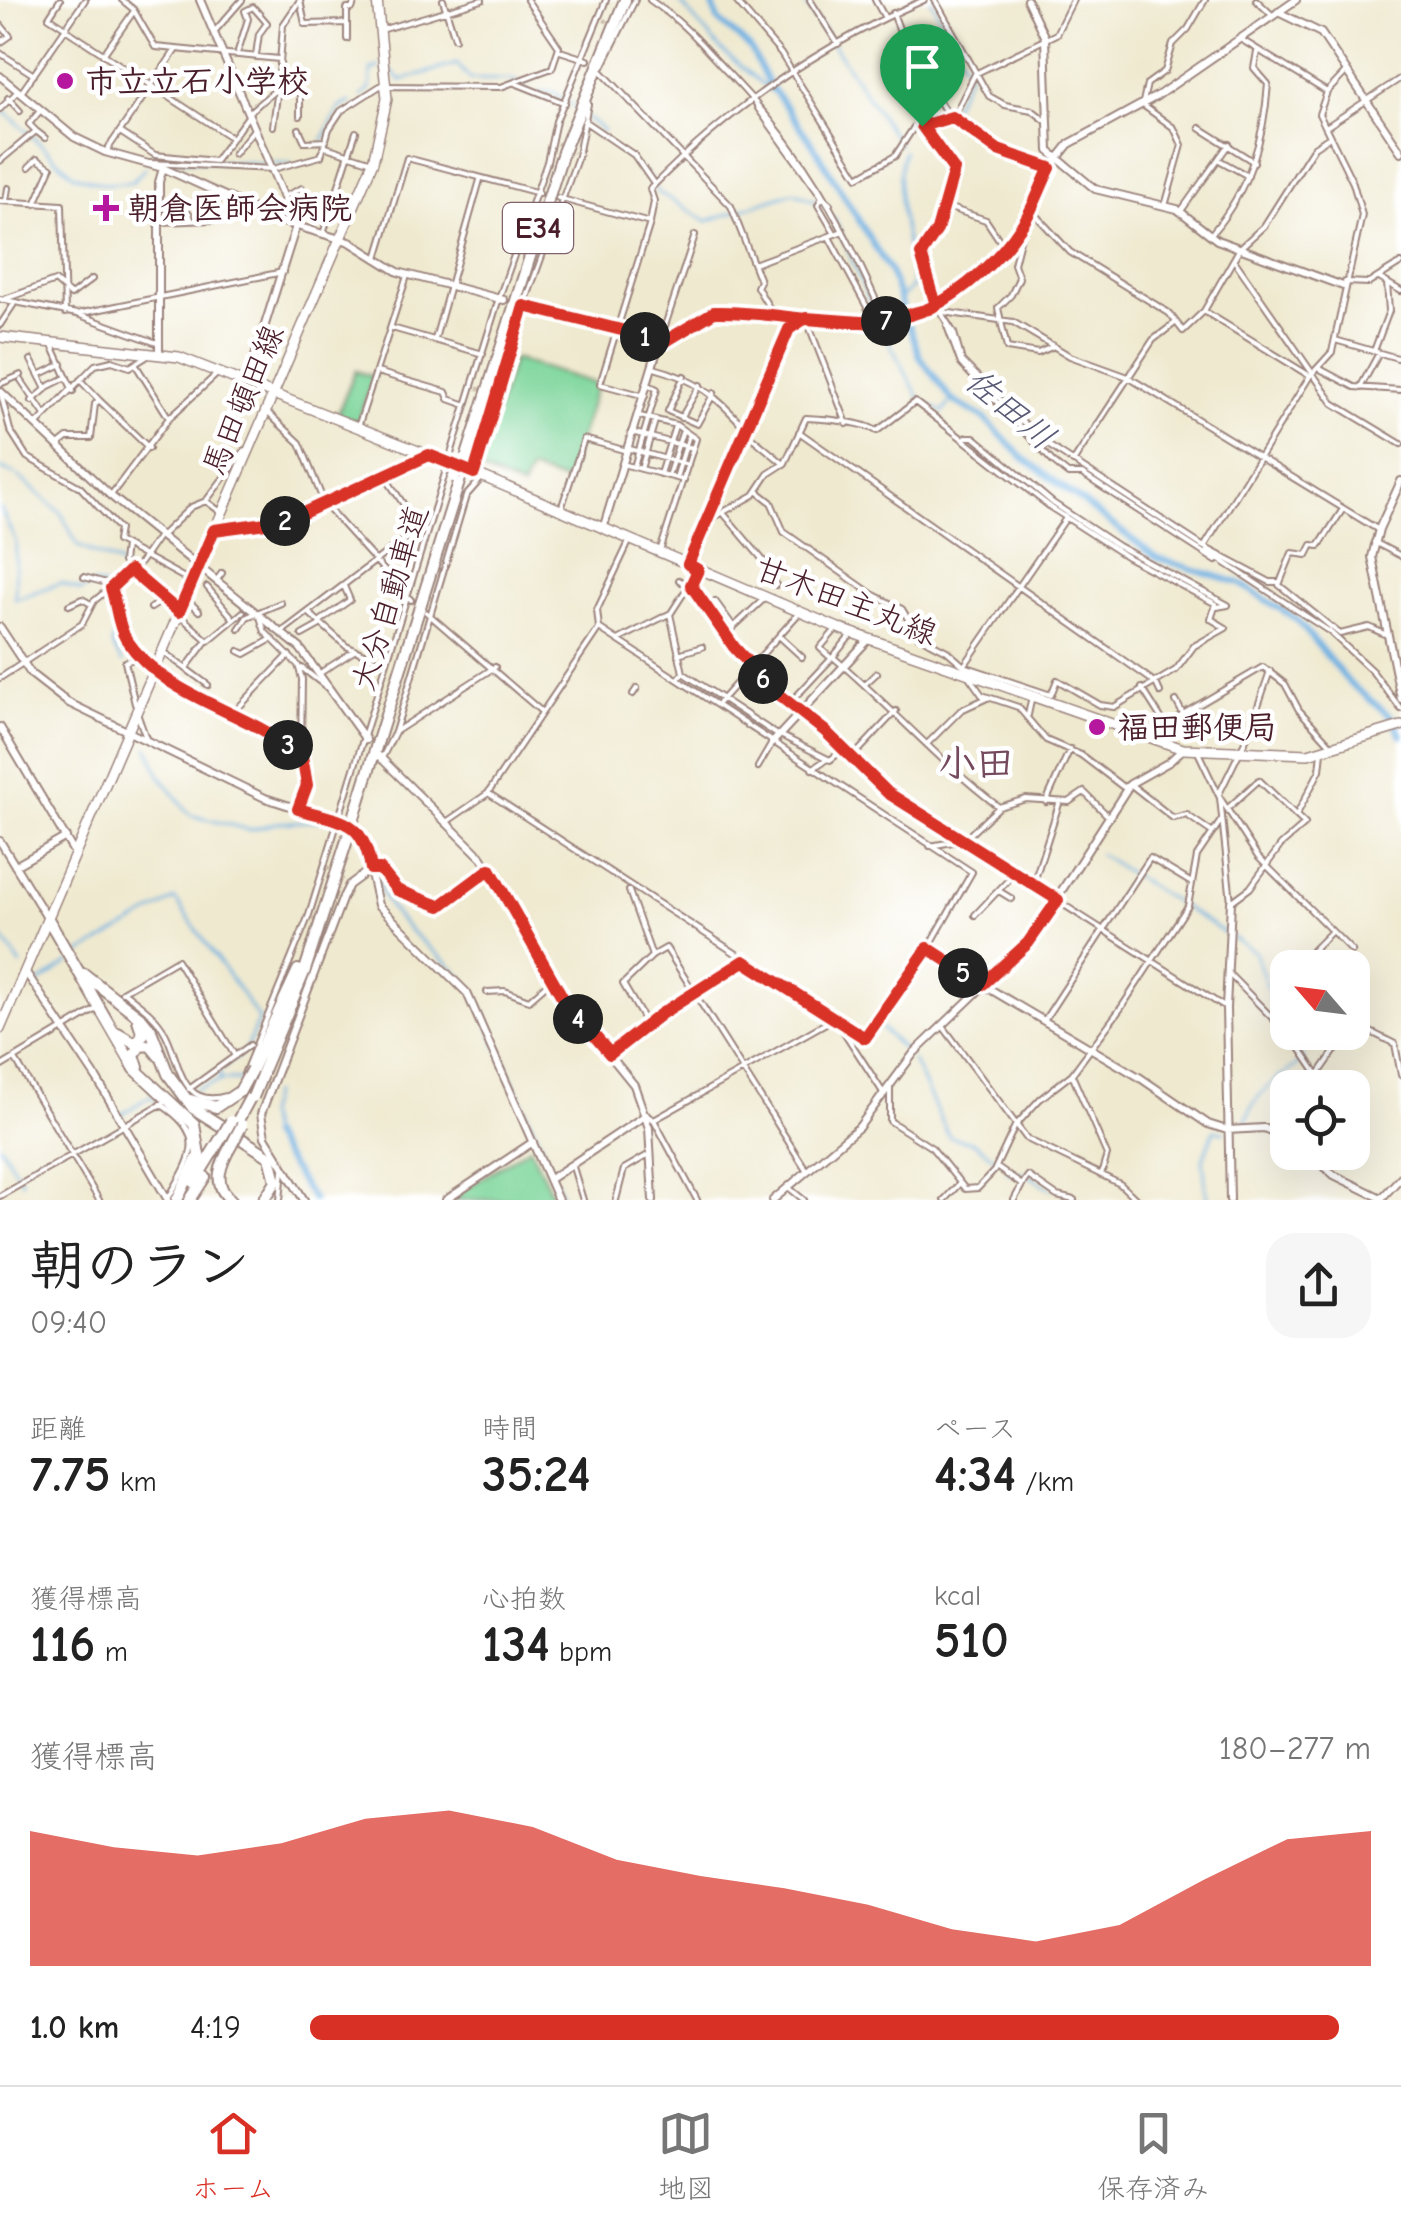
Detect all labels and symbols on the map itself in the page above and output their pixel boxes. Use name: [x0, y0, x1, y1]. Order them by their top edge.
pin: [880, 24, 965, 127]
place label: 市立立石小学校: [85, 63, 309, 100]
marker: 市立立石小学校: [54, 70, 76, 92]
place label: 朝倉医師会病院: [128, 190, 352, 227]
marker: 朝倉医師会病院: [93, 195, 119, 221]
road number: E34: [503, 203, 573, 253]
pin: 7: [861, 296, 911, 346]
pin: 1: [620, 312, 670, 362]
street label: 馬田頓田線: [195, 319, 291, 481]
water label: 佐田川: [957, 360, 1063, 458]
pin: 2: [260, 496, 310, 546]
street label: 大分自動車道: [344, 501, 436, 695]
street label: 甘木田主丸線: [750, 549, 942, 653]
pin: 6: [738, 654, 788, 704]
place label: 福田郵便局: [1117, 709, 1277, 746]
marker: 福田郵便局: [1086, 716, 1108, 738]
pin: 3: [263, 720, 313, 770]
district label: 小田: [938, 742, 1014, 786]
pin: 5: [938, 948, 988, 998]
north arrow: [1270, 950, 1370, 1050]
pin: 4: [553, 994, 603, 1044]

